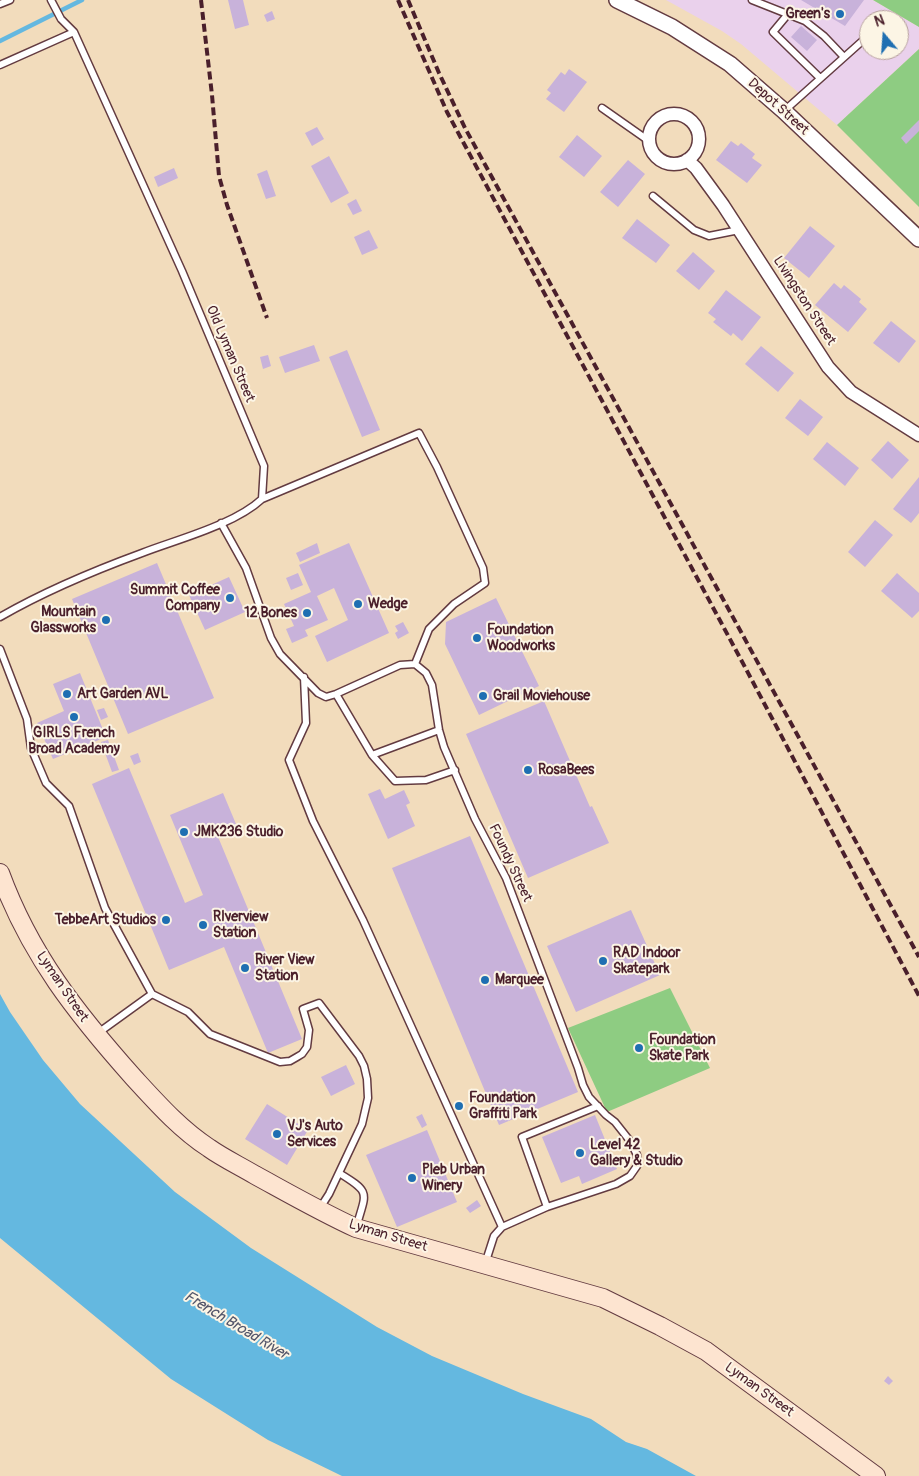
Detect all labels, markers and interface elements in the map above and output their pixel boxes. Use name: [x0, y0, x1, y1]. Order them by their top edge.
place label: Green's: [786, 6, 830, 22]
marker: Green's: [834, 8, 846, 20]
north arrow: [859, 10, 909, 60]
text: N: [872, 12, 887, 31]
street label: Depot Street: [744, 75, 812, 139]
street label: Livingston Street: [769, 253, 839, 349]
street label: Old Lyman Street: [202, 303, 258, 405]
place label: Summit Coffee Company: [130, 582, 220, 614]
marker: Summit Coffee Company: [224, 592, 236, 604]
place label: Wedge: [368, 596, 408, 612]
marker: Wedge: [352, 598, 364, 610]
place label: Mountain Glassworks: [30, 604, 96, 636]
place label: 12 Bones: [244, 605, 297, 621]
marker: 12 Bones: [301, 607, 313, 619]
marker: Mountain Glassworks: [100, 614, 112, 626]
place label: Foundation Woodworks: [487, 622, 555, 654]
marker: Foundation Woodworks: [471, 632, 483, 644]
place label: Art Garden AVL: [77, 686, 168, 702]
marker: Art Garden AVL: [61, 688, 73, 700]
place label: Grail Moviehouse: [493, 688, 590, 704]
marker: Grail Moviehouse: [477, 690, 489, 702]
marker: GIRLS French Broad Academy: [68, 711, 80, 723]
place label: GIRLS French Broad Academy: [28, 725, 120, 758]
place label: RosaBees: [538, 762, 594, 778]
marker: RosaBees: [522, 764, 534, 776]
street label: Foundy Street: [485, 821, 535, 905]
place label: JMK236 Studio: [194, 824, 283, 840]
marker: JMK236 Studio: [178, 826, 190, 838]
place label: RIverview Station: [213, 909, 268, 942]
place label: TebbeArt Studios: [55, 912, 156, 928]
marker: TebbeArt Studios: [160, 914, 172, 926]
marker: RIverview Station: [197, 919, 209, 931]
place label: RAD Indoor Skatepark: [613, 945, 680, 978]
street label: Lyman Street: [32, 949, 92, 1025]
place label: River View Station: [255, 952, 314, 984]
marker: RAD Indoor Skatepark: [597, 955, 609, 967]
marker: River View Station: [239, 962, 251, 974]
place label: Marquee: [495, 972, 544, 988]
marker: Marquee: [479, 974, 491, 986]
place label: Foundation Skate Park: [649, 1032, 716, 1064]
marker: Foundation Skate Park: [633, 1042, 645, 1054]
place label: Foundation Graffiti Park: [469, 1090, 537, 1122]
marker: Foundation Graffiti Park: [453, 1100, 465, 1112]
place label: VJ's Auto Services: [287, 1118, 343, 1150]
marker: VJ's Auto Services: [271, 1128, 283, 1140]
place label: Level 42 Gallery & Studio: [590, 1137, 683, 1170]
marker: Level 42 Gallery & Studio: [574, 1147, 586, 1159]
place label: Pleb Urban Winery: [422, 1162, 485, 1194]
marker: Pleb Urban Winery: [406, 1172, 418, 1184]
street label: Lyman Street: [347, 1216, 429, 1256]
water label: French Broad River: [181, 1288, 291, 1364]
street label: Lyman Street: [721, 1359, 797, 1421]

